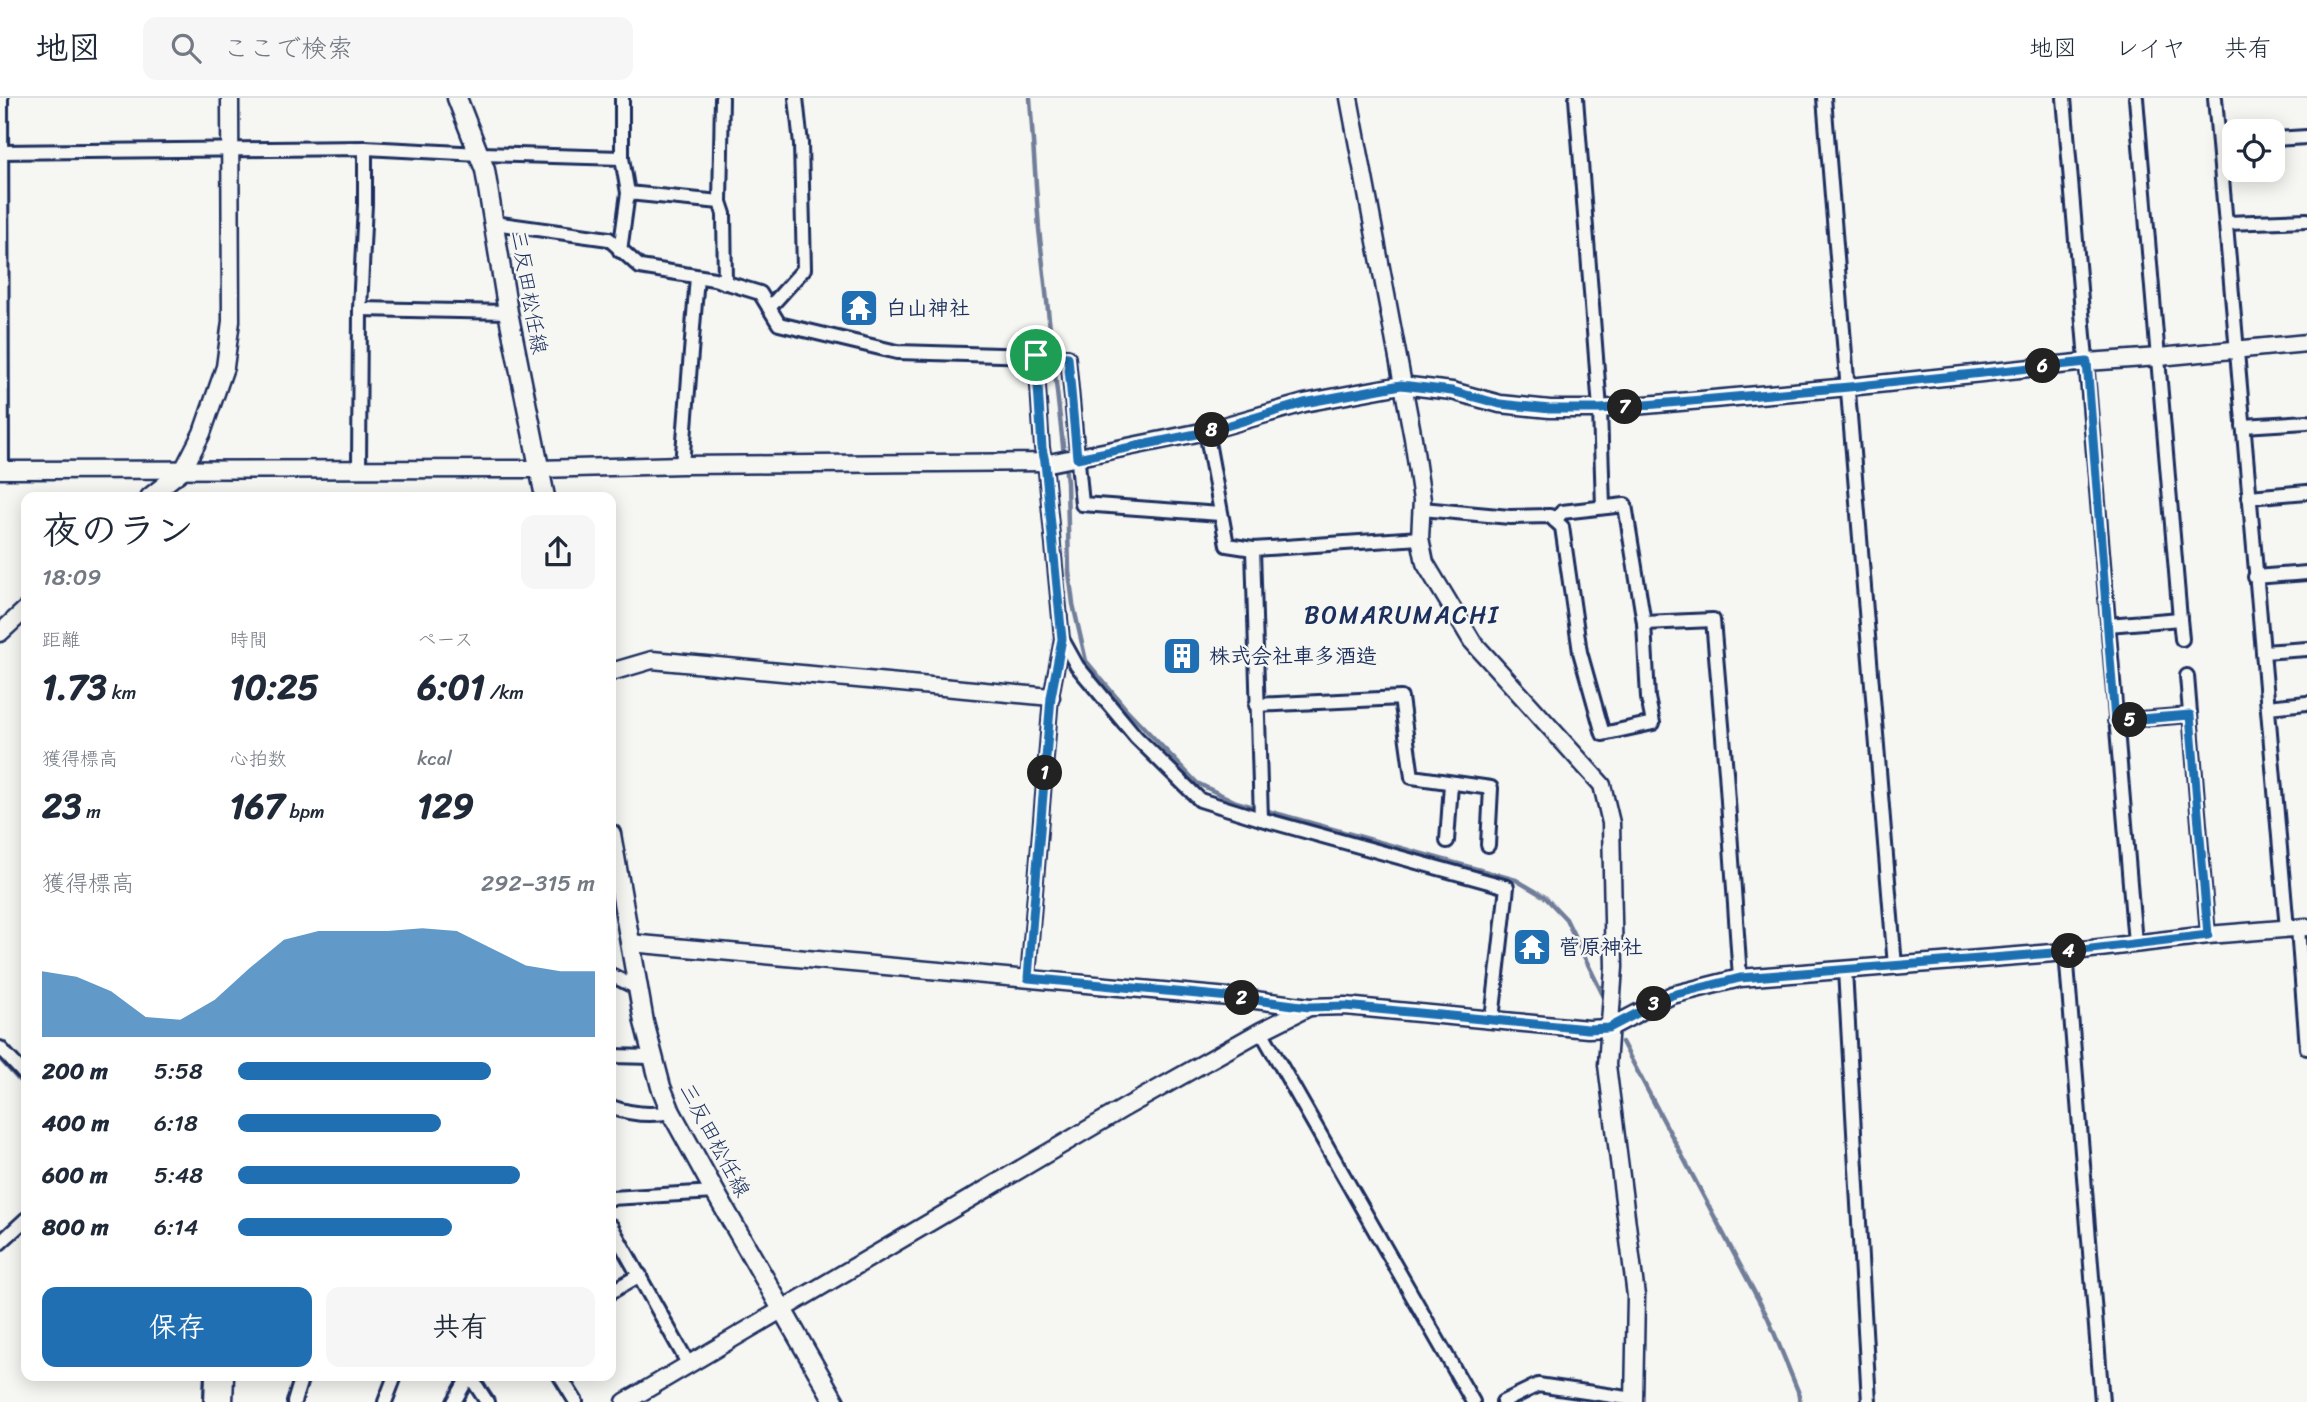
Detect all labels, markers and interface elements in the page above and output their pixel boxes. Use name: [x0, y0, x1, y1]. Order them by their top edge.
search box: [143, 17, 633, 80]
text: 地図: [35, 19, 101, 77]
text: ここで検索: [223, 25, 353, 71]
text: 地図: [2029, 27, 2077, 69]
text: レイヤ: [2115, 27, 2186, 69]
text: 共有: [2224, 27, 2272, 69]
icon: search: [167, 29, 205, 67]
map controls: [2222, 119, 2285, 182]
button: locate: [2222, 119, 2285, 182]
street label: 三反田松任線: [499, 227, 559, 357]
temple icon: 白山神社: [838, 287, 880, 329]
place label: 白山神社: [886, 289, 970, 327]
pin: [1006, 325, 1066, 385]
icon: arrive: [1017, 336, 1055, 374]
pin: 6: [2025, 348, 2060, 384]
text: 6: [2037, 349, 2048, 382]
pin: 7: [1608, 390, 1642, 424]
text: 7: [1619, 390, 1630, 423]
pin: 8: [1194, 412, 1230, 448]
text: 8: [1206, 413, 1217, 446]
text: 夜のラン: [42, 497, 194, 564]
button: share: [521, 515, 595, 589]
text: 18:09: [42, 557, 101, 598]
district label: BOMARUMACHI: [1304, 594, 1500, 636]
text: 距離: [42, 623, 80, 656]
text: 時間: [230, 623, 268, 656]
text: ペース: [417, 623, 473, 656]
building icon: 株式会社車多酒造: [1161, 635, 1203, 677]
place label: 株式会社車多酒造: [1209, 637, 1377, 675]
text: 1.73: [42, 656, 107, 718]
text: 10:25: [230, 656, 319, 718]
text: 6:01: [417, 656, 485, 718]
text: km: [107, 676, 136, 709]
text: /km: [485, 676, 524, 709]
pin: 5: [2112, 702, 2148, 738]
text: 5: [2124, 703, 2135, 736]
text: 獲得標高: [42, 742, 118, 775]
text: 心拍数: [230, 742, 287, 775]
text: kcal: [417, 742, 452, 775]
pin: 1: [1028, 756, 1062, 790]
text: 1: [1040, 756, 1049, 789]
text: 23: [42, 775, 81, 837]
text: 167: [230, 775, 285, 837]
text: 129: [417, 775, 474, 837]
text: m: [81, 795, 101, 828]
text: bpm: [285, 795, 325, 828]
text: 獲得標高: [42, 863, 134, 904]
text: 292–315 m: [481, 863, 595, 904]
temple icon: 菅原神社: [1511, 926, 1553, 968]
place label: 菅原神社: [1559, 928, 1643, 966]
pin: 4: [2052, 934, 2086, 968]
text: 4: [2063, 934, 2074, 967]
pin: 2: [1224, 981, 1260, 1016]
text: 2: [1236, 981, 1247, 1014]
pin: 3: [1636, 986, 1672, 1021]
text: 3: [1648, 987, 1659, 1020]
text: 200 m: [42, 1051, 108, 1092]
text: 5:58: [154, 1051, 203, 1092]
street label: 三反田松任線: [669, 1075, 761, 1205]
text: 400 m: [42, 1103, 109, 1144]
text: 6:18: [154, 1103, 198, 1144]
text: 600 m: [42, 1155, 108, 1196]
text: 5:48: [154, 1155, 203, 1196]
text: 800 m: [42, 1207, 109, 1248]
text: 6:14: [154, 1207, 198, 1248]
button: 保存: [42, 1287, 312, 1367]
button: 共有: [326, 1287, 595, 1367]

